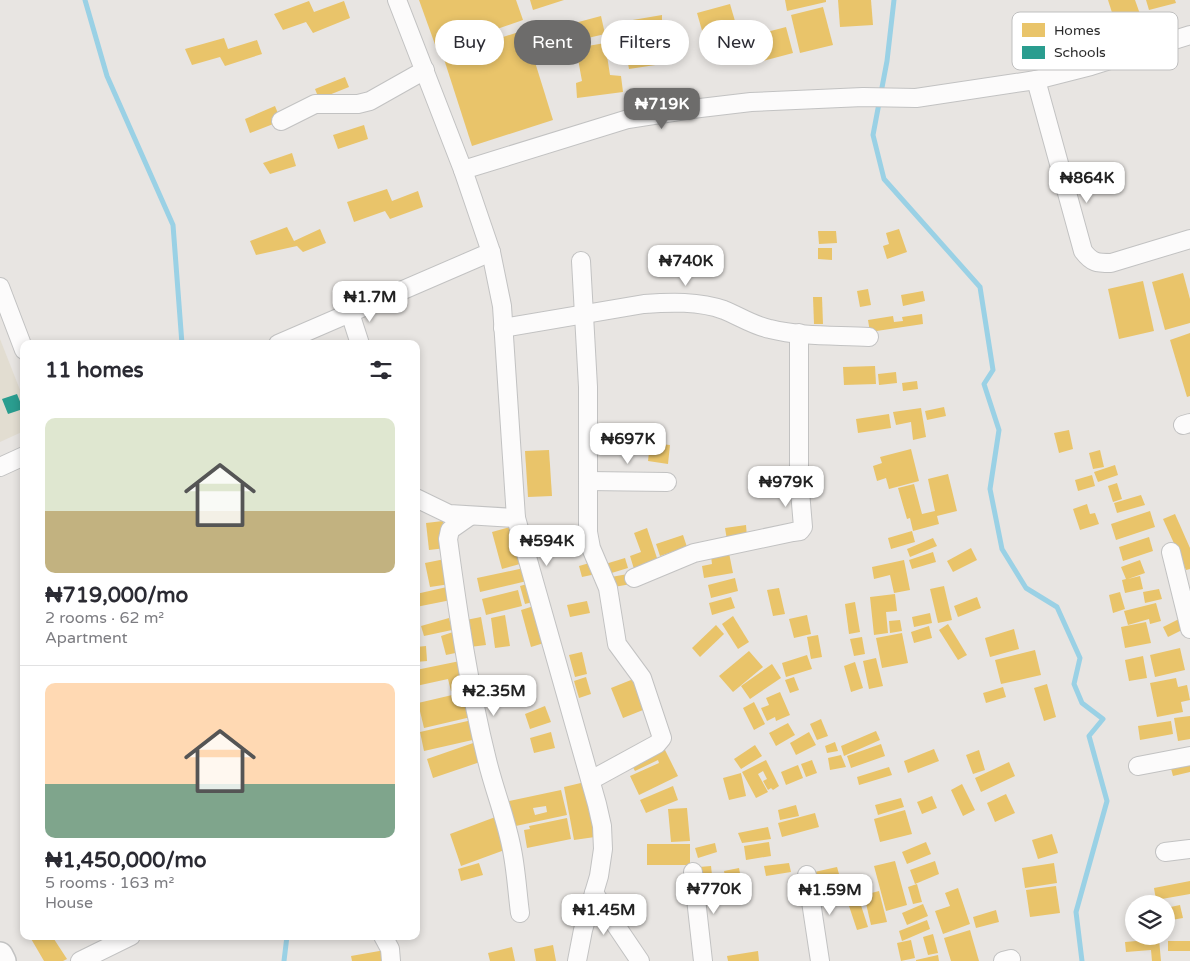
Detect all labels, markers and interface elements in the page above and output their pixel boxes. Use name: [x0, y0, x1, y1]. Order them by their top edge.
legend: [1012, 12, 1178, 70]
chip: Buy: [435, 20, 504, 65]
chip: Rent: [514, 20, 591, 65]
chip: Filters: [601, 20, 689, 65]
chip: New: [699, 20, 773, 65]
text: Homes: [1054, 22, 1101, 39]
text: Schools: [1054, 44, 1106, 61]
pin: ₦719K: [627, 88, 697, 130]
text: ₦719K: [635, 94, 689, 114]
pin: ₦864K: [1052, 162, 1122, 204]
text: ₦864K: [1060, 168, 1114, 188]
pin: ₦740K: [651, 244, 721, 287]
text: ₦740K: [659, 251, 713, 271]
pin: ₦1.7M: [335, 280, 405, 323]
text: ₦1.7M: [344, 287, 396, 307]
icon: filters: [367, 356, 395, 384]
text: 11 homes: [45, 358, 144, 383]
pin: ₦697K: [593, 422, 663, 465]
text: ₦697K: [601, 429, 655, 449]
icon: home: [175, 450, 265, 540]
pin: ₦979K: [751, 466, 821, 508]
text: ₦979K: [759, 472, 813, 492]
pin: ₦594K: [512, 524, 582, 567]
text: ₦594K: [520, 531, 574, 551]
text: ₦719,000/mo: [45, 583, 188, 608]
text: 2 rooms · 62 m²: [45, 608, 164, 628]
text: Apartment: [45, 628, 128, 648]
pin: ₦2.35M: [453, 674, 535, 717]
text: ₦2.35M: [462, 681, 526, 701]
icon: home: [175, 716, 265, 806]
text: ₦1,450,000/mo: [45, 848, 206, 873]
pin: ₦770K: [679, 872, 749, 915]
text: 5 rooms · 163 m²: [45, 873, 174, 893]
pin: ₦1.59M: [789, 874, 871, 916]
text: ₦770K: [687, 879, 741, 899]
text: ₦1.59M: [798, 880, 862, 900]
text: House: [45, 893, 93, 913]
pin: ₦1.45M: [563, 894, 645, 936]
map controls: [1125, 895, 1175, 945]
button: layers: [1125, 895, 1175, 945]
text: ₦1.45M: [573, 900, 635, 920]

